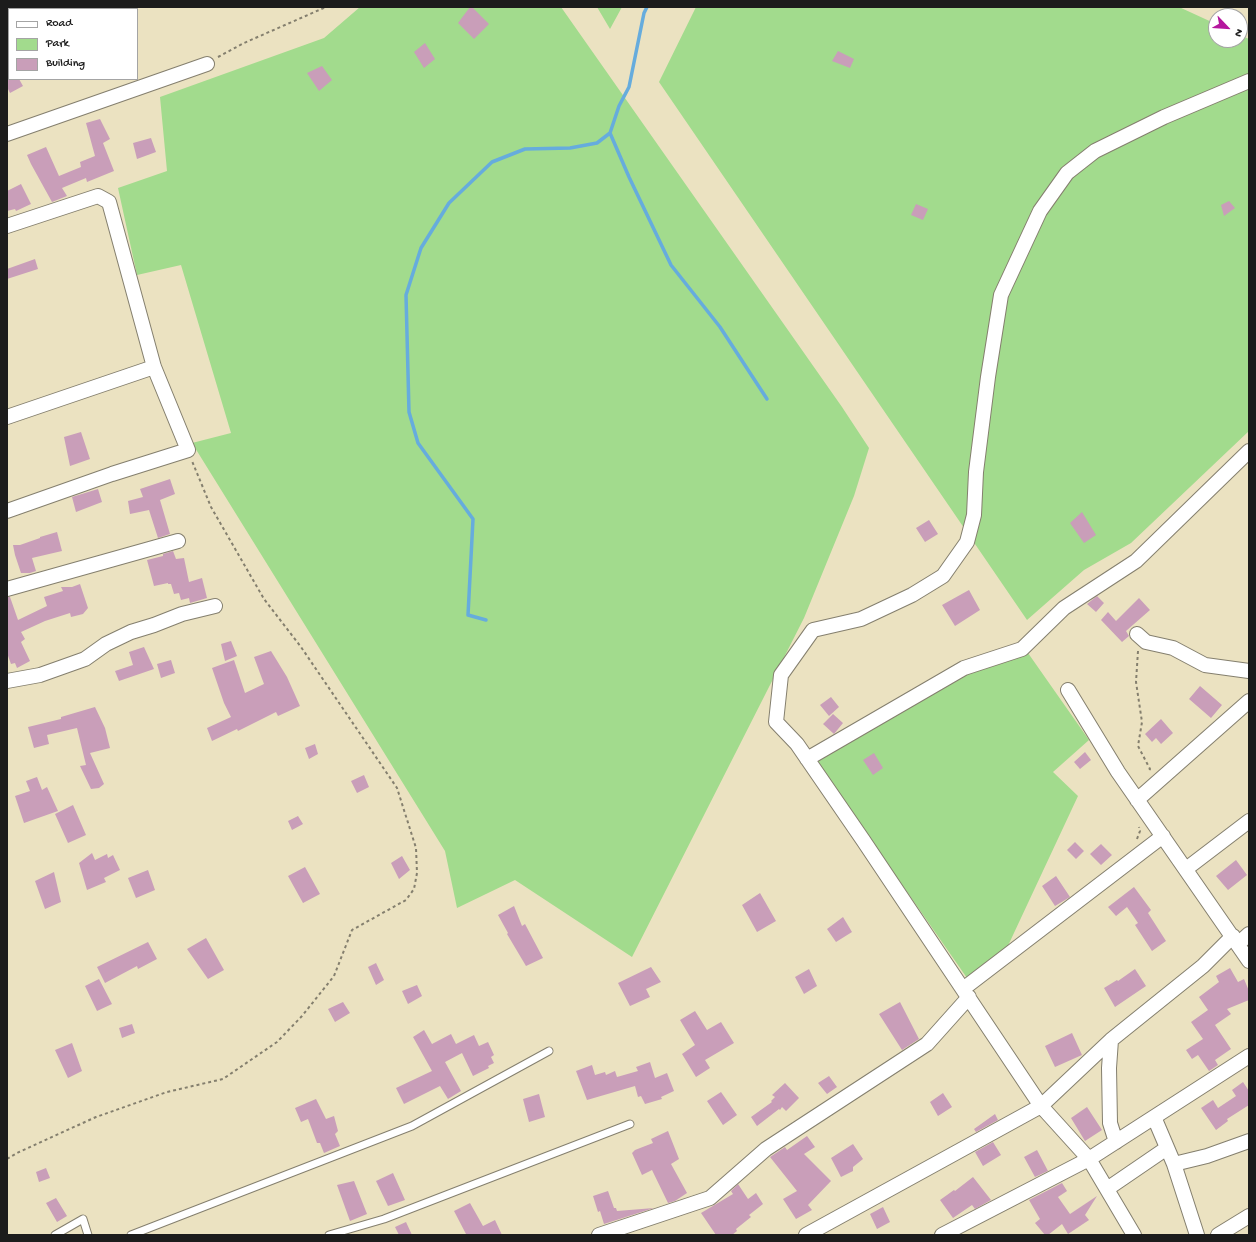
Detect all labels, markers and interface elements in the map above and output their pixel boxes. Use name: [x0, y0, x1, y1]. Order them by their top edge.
legend: [8, 8, 138, 80]
north arrow: [1208, 8, 1248, 48]
text: Road: [46, 17, 72, 31]
text: N: [1231, 27, 1245, 38]
text: Park: [46, 37, 69, 51]
text: Building: [46, 57, 85, 71]

